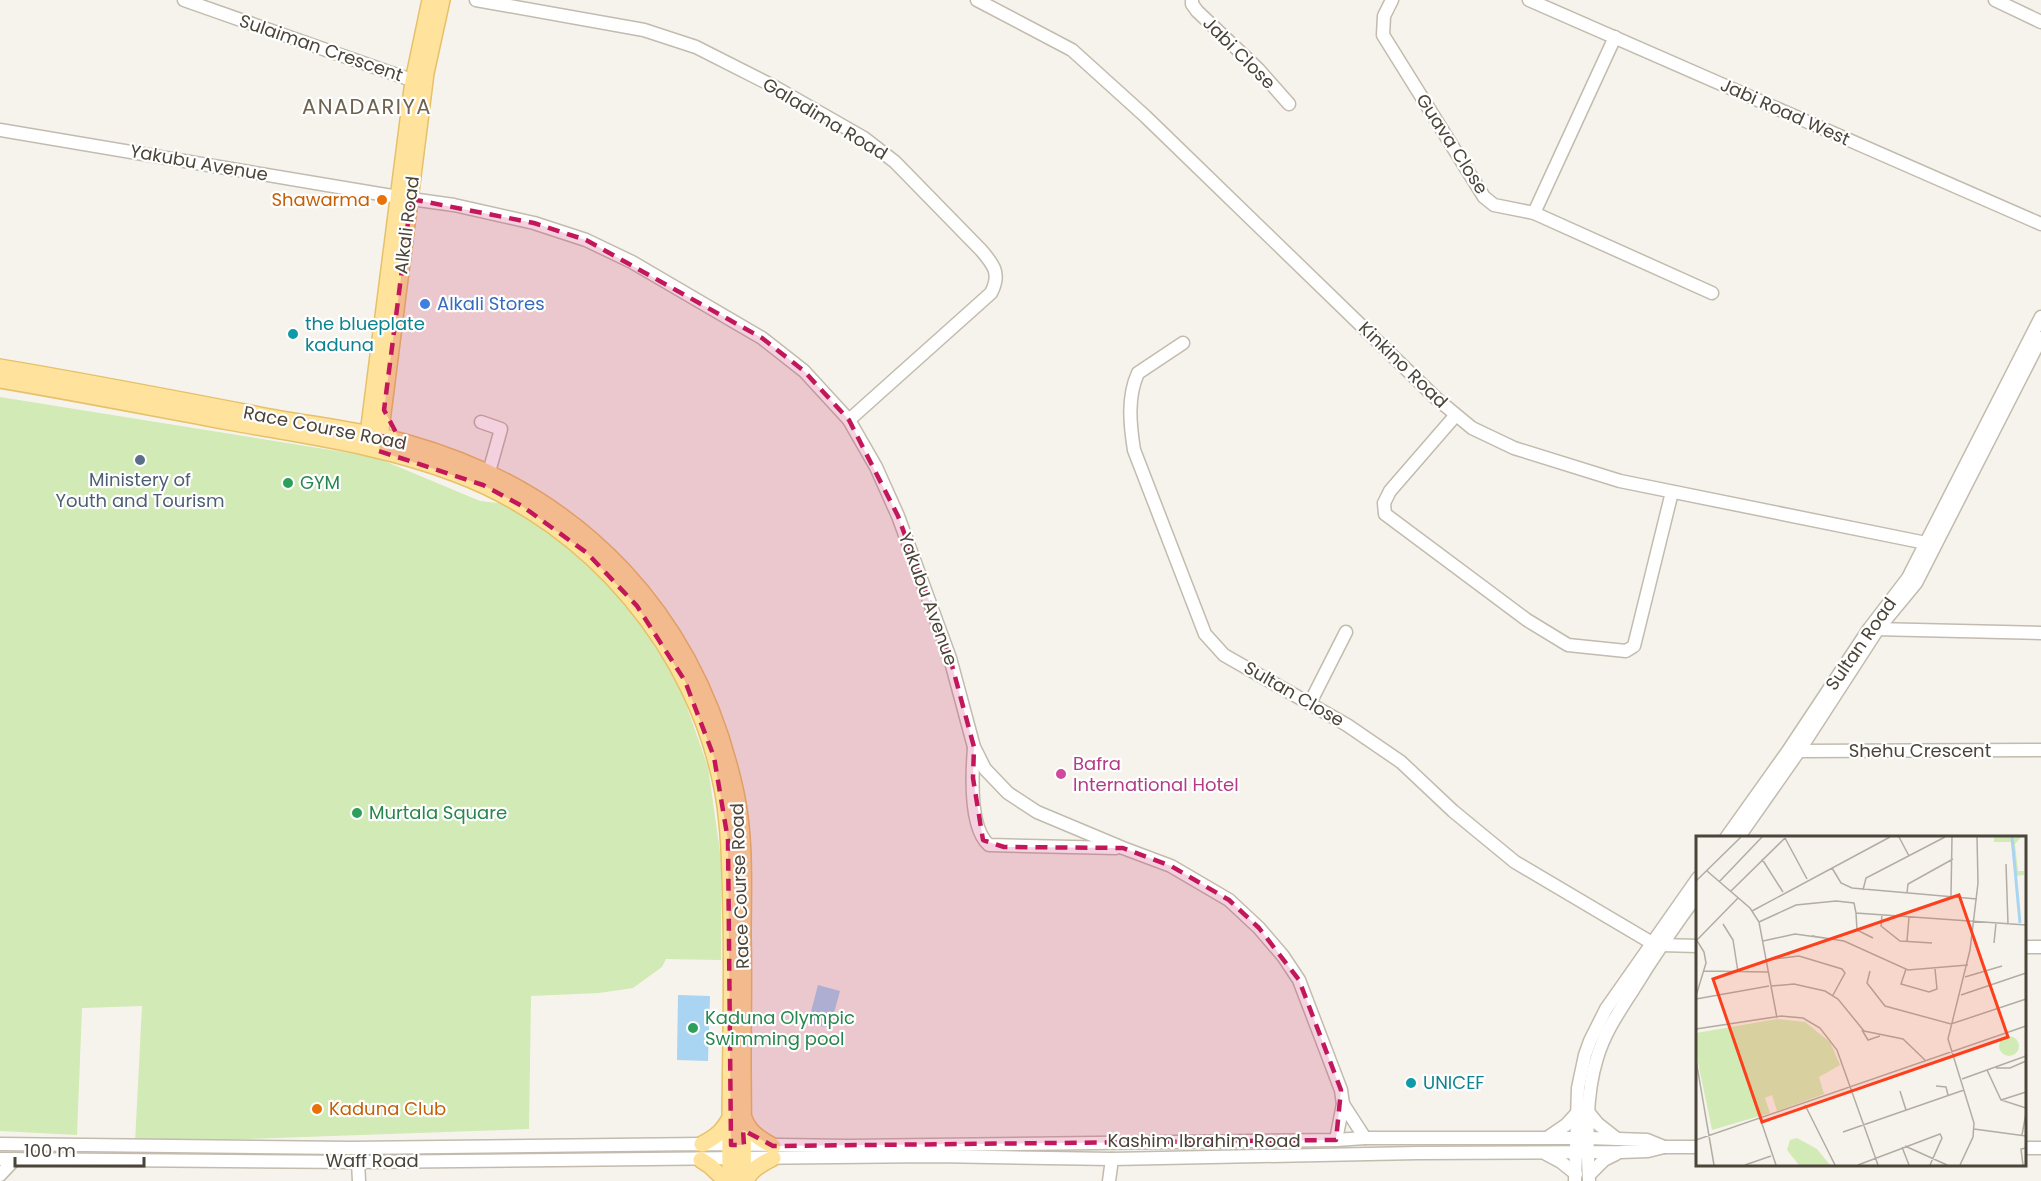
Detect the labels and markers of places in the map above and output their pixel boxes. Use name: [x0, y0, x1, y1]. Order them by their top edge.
place label: Shawarma: [271, 187, 370, 212]
marker: Shawarma: [375, 193, 389, 207]
place label: Alkali Stores: [437, 291, 545, 316]
marker: Alkali Stores: [418, 297, 432, 311]
place label: the blueplate kaduna: [305, 311, 425, 357]
marker: the blueplate kaduna: [286, 327, 300, 341]
marker: Ministery of Youth and Tourism: [133, 453, 147, 467]
place label: Ministery of Youth and Tourism: [56, 467, 224, 513]
place label: GYM: [300, 470, 340, 495]
marker: GYM: [281, 476, 295, 490]
place label: Bafra International Hotel: [1073, 751, 1239, 797]
marker: Bafra International Hotel: [1054, 767, 1068, 781]
place label: Murtala Square: [369, 800, 507, 825]
marker: Murtala Square: [350, 806, 364, 820]
place label: Kaduna Olympic Swimming pool: [705, 1005, 855, 1051]
marker: Kaduna Olympic Swimming pool: [686, 1021, 700, 1035]
place label: UNICEF: [1423, 1070, 1484, 1095]
marker: UNICEF: [1404, 1076, 1418, 1090]
place label: Kaduna Club: [329, 1096, 446, 1121]
marker: Kaduna Club: [310, 1102, 324, 1116]

